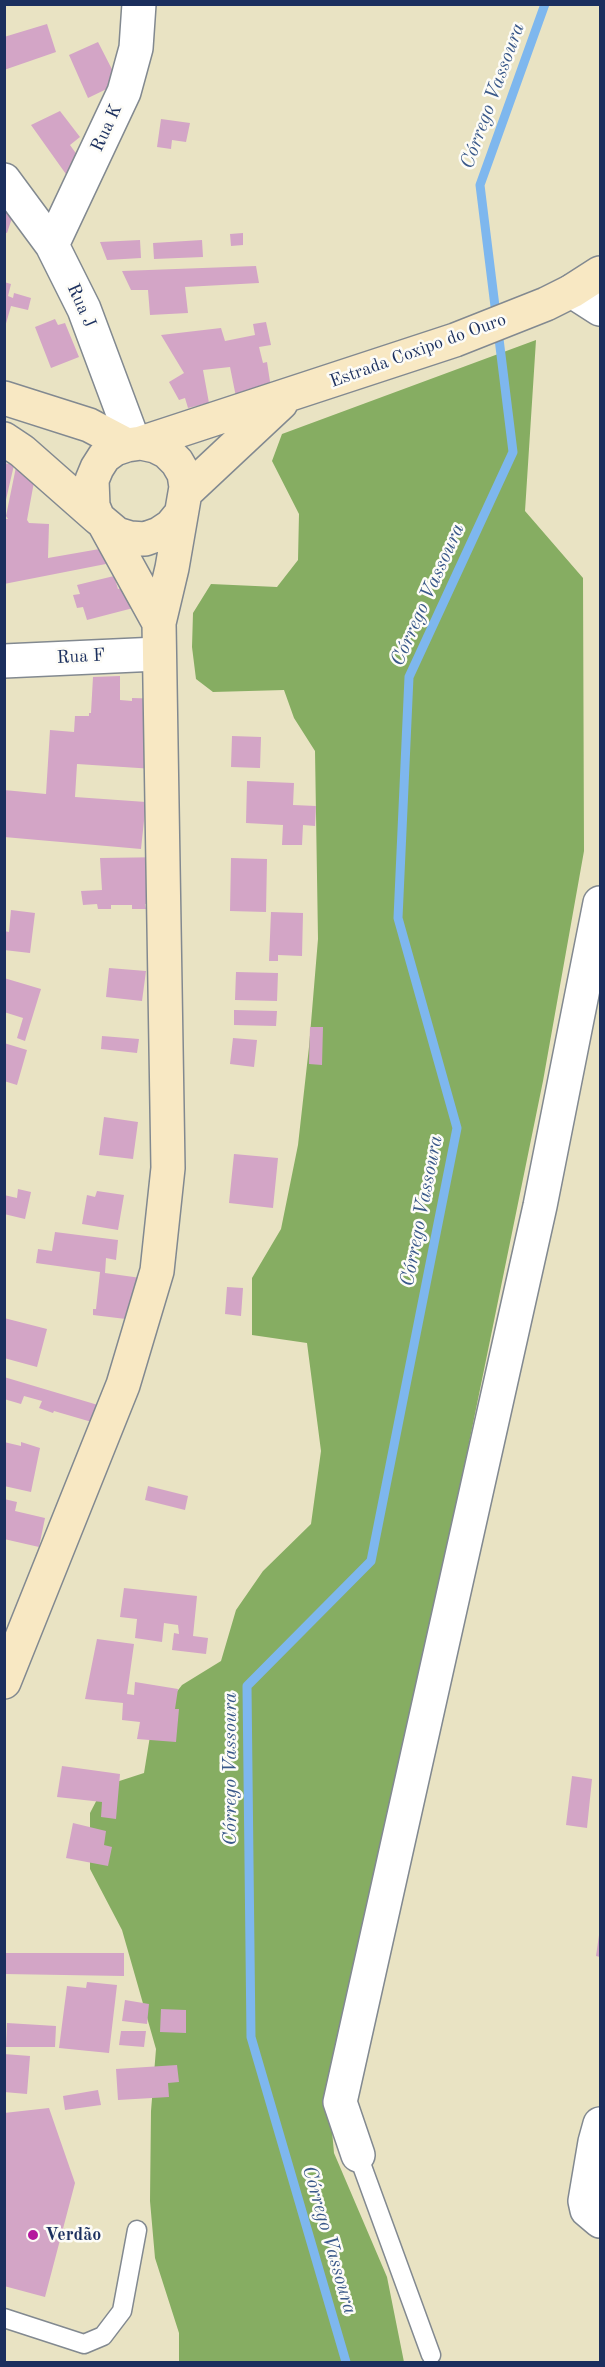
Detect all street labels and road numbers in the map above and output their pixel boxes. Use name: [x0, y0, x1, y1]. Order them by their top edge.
street label: Rua K: [87, 101, 127, 155]
street label: Rua J: [62, 281, 100, 331]
street label: Estrada Coxipo do Ouro: [327, 309, 509, 393]
street label: Rua F: [56, 645, 106, 669]

